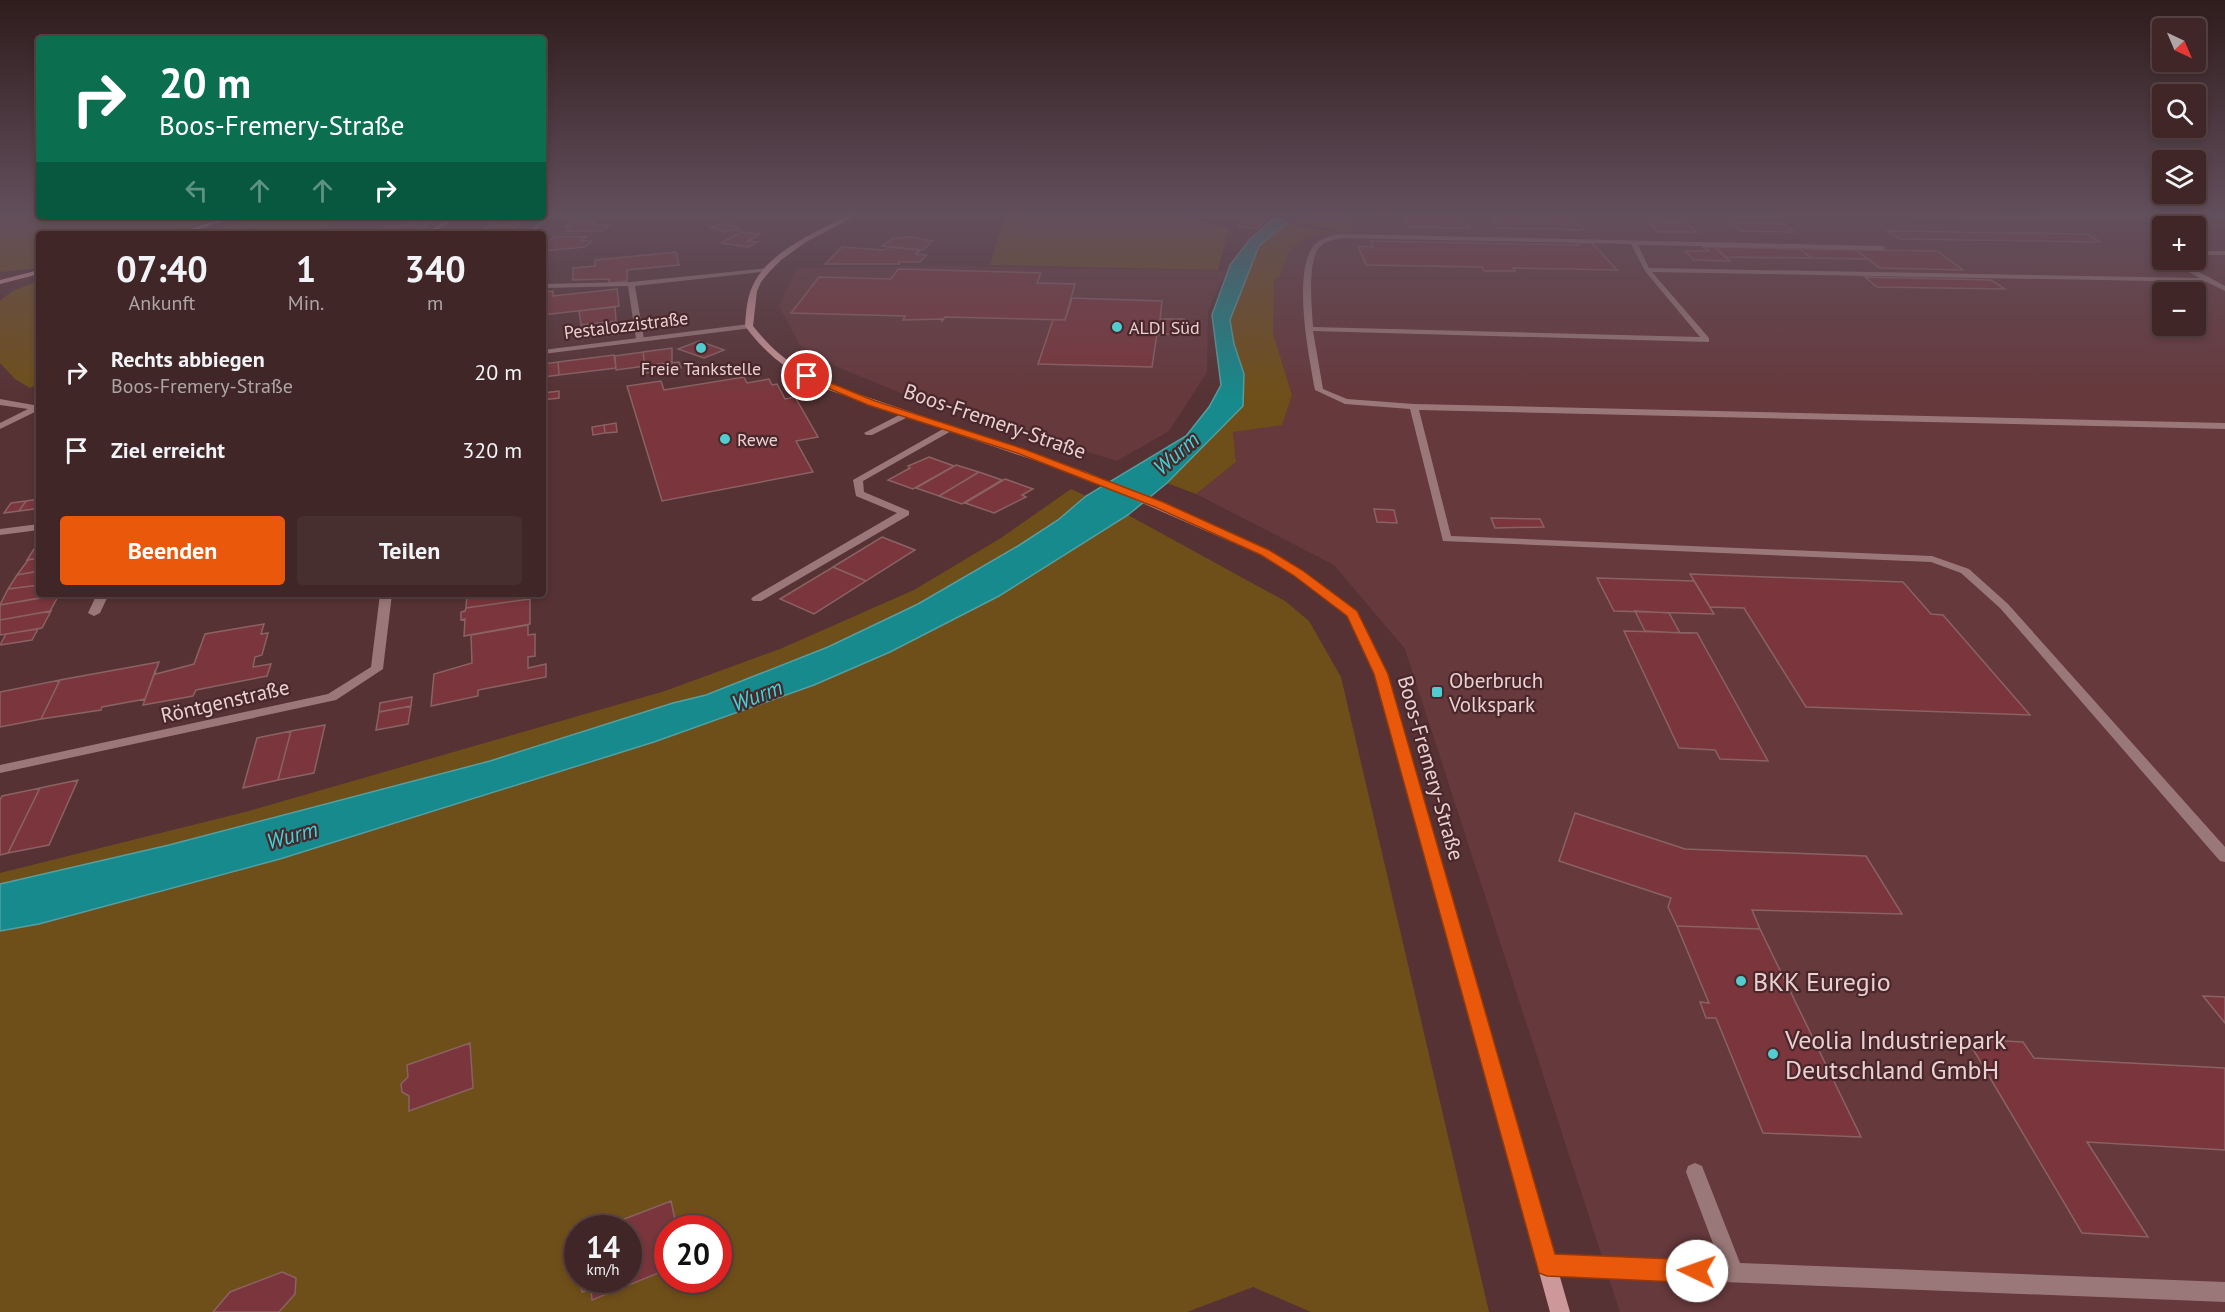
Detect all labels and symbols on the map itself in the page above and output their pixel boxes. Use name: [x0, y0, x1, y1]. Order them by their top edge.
north arrow: [2152, 18, 2206, 72]
street label: Pestalozzistraße: [562, 306, 690, 344]
place label: ALDI Süd: [1129, 316, 1200, 339]
marker: ALDI Süd: [1110, 320, 1124, 334]
marker: Freie Tankstelle: [694, 341, 708, 355]
pin: [781, 350, 832, 401]
place label: Freie Tankstelle: [641, 357, 761, 380]
street label: Boos-Fremery-Straße: [900, 377, 1090, 465]
water label: Wurm: [1147, 425, 1205, 481]
place label: Rewe: [737, 428, 778, 451]
marker: Rewe: [718, 432, 732, 446]
place label: Oberbruch Volkspark: [1448, 667, 1543, 718]
street label: Boos-Fremery-Straße: [1392, 672, 1470, 864]
street label: Röntgenstraße: [158, 673, 292, 729]
water label: Wurm: [728, 673, 786, 717]
marker: Oberbruch Volkspark: [1430, 685, 1444, 699]
water label: Wurm: [263, 815, 321, 855]
place label: BKK Euregio: [1753, 965, 1891, 998]
marker: BKK Euregio: [1734, 974, 1748, 988]
place label: Veolia Industriepark Deutschland GmbH: [1784, 1023, 2007, 1086]
marker: Veolia Industriepark Deutschland GmbH: [1766, 1047, 1780, 1061]
speed limit sign: 20: [654, 1215, 732, 1293]
position arrow: [1665, 1239, 1729, 1303]

